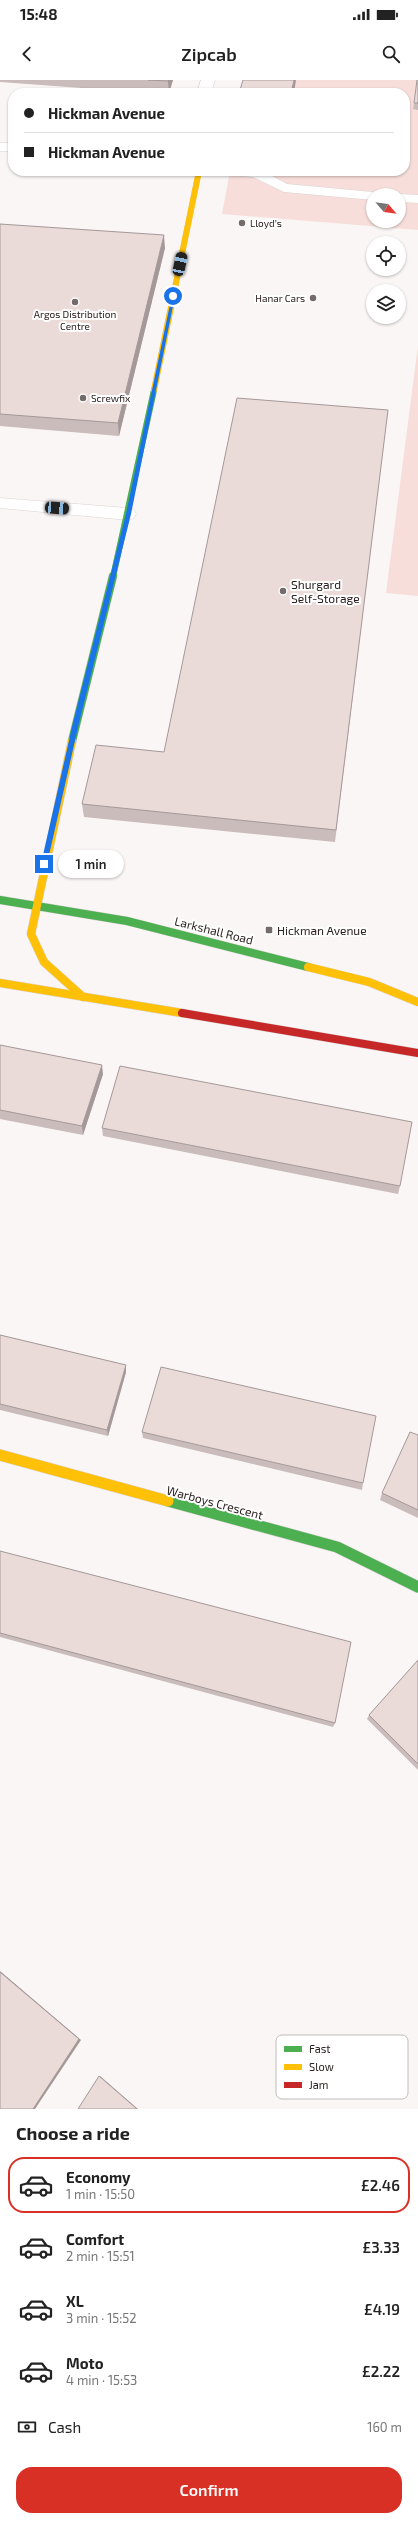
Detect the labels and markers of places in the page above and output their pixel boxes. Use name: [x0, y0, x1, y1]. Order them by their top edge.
place label: Lloyd’s: [250, 217, 282, 229]
marker: Lloyd’s: [237, 218, 247, 228]
place label: Hanar Cars: [255, 292, 305, 304]
marker: Hanar Cars: [308, 293, 318, 303]
marker: Argos Distribution Centre: [70, 297, 80, 307]
place label: Argos Distribution Centre: [34, 308, 116, 332]
place label: Screwfix: [91, 392, 131, 404]
marker: Screwfix: [78, 393, 88, 403]
place label: Shurgard Self-Storage: [291, 577, 360, 605]
marker: Shurgard Self-Storage: [278, 586, 288, 596]
place label: Hickman Avenue: [277, 923, 367, 937]
marker: Hickman Avenue: [264, 925, 274, 935]

